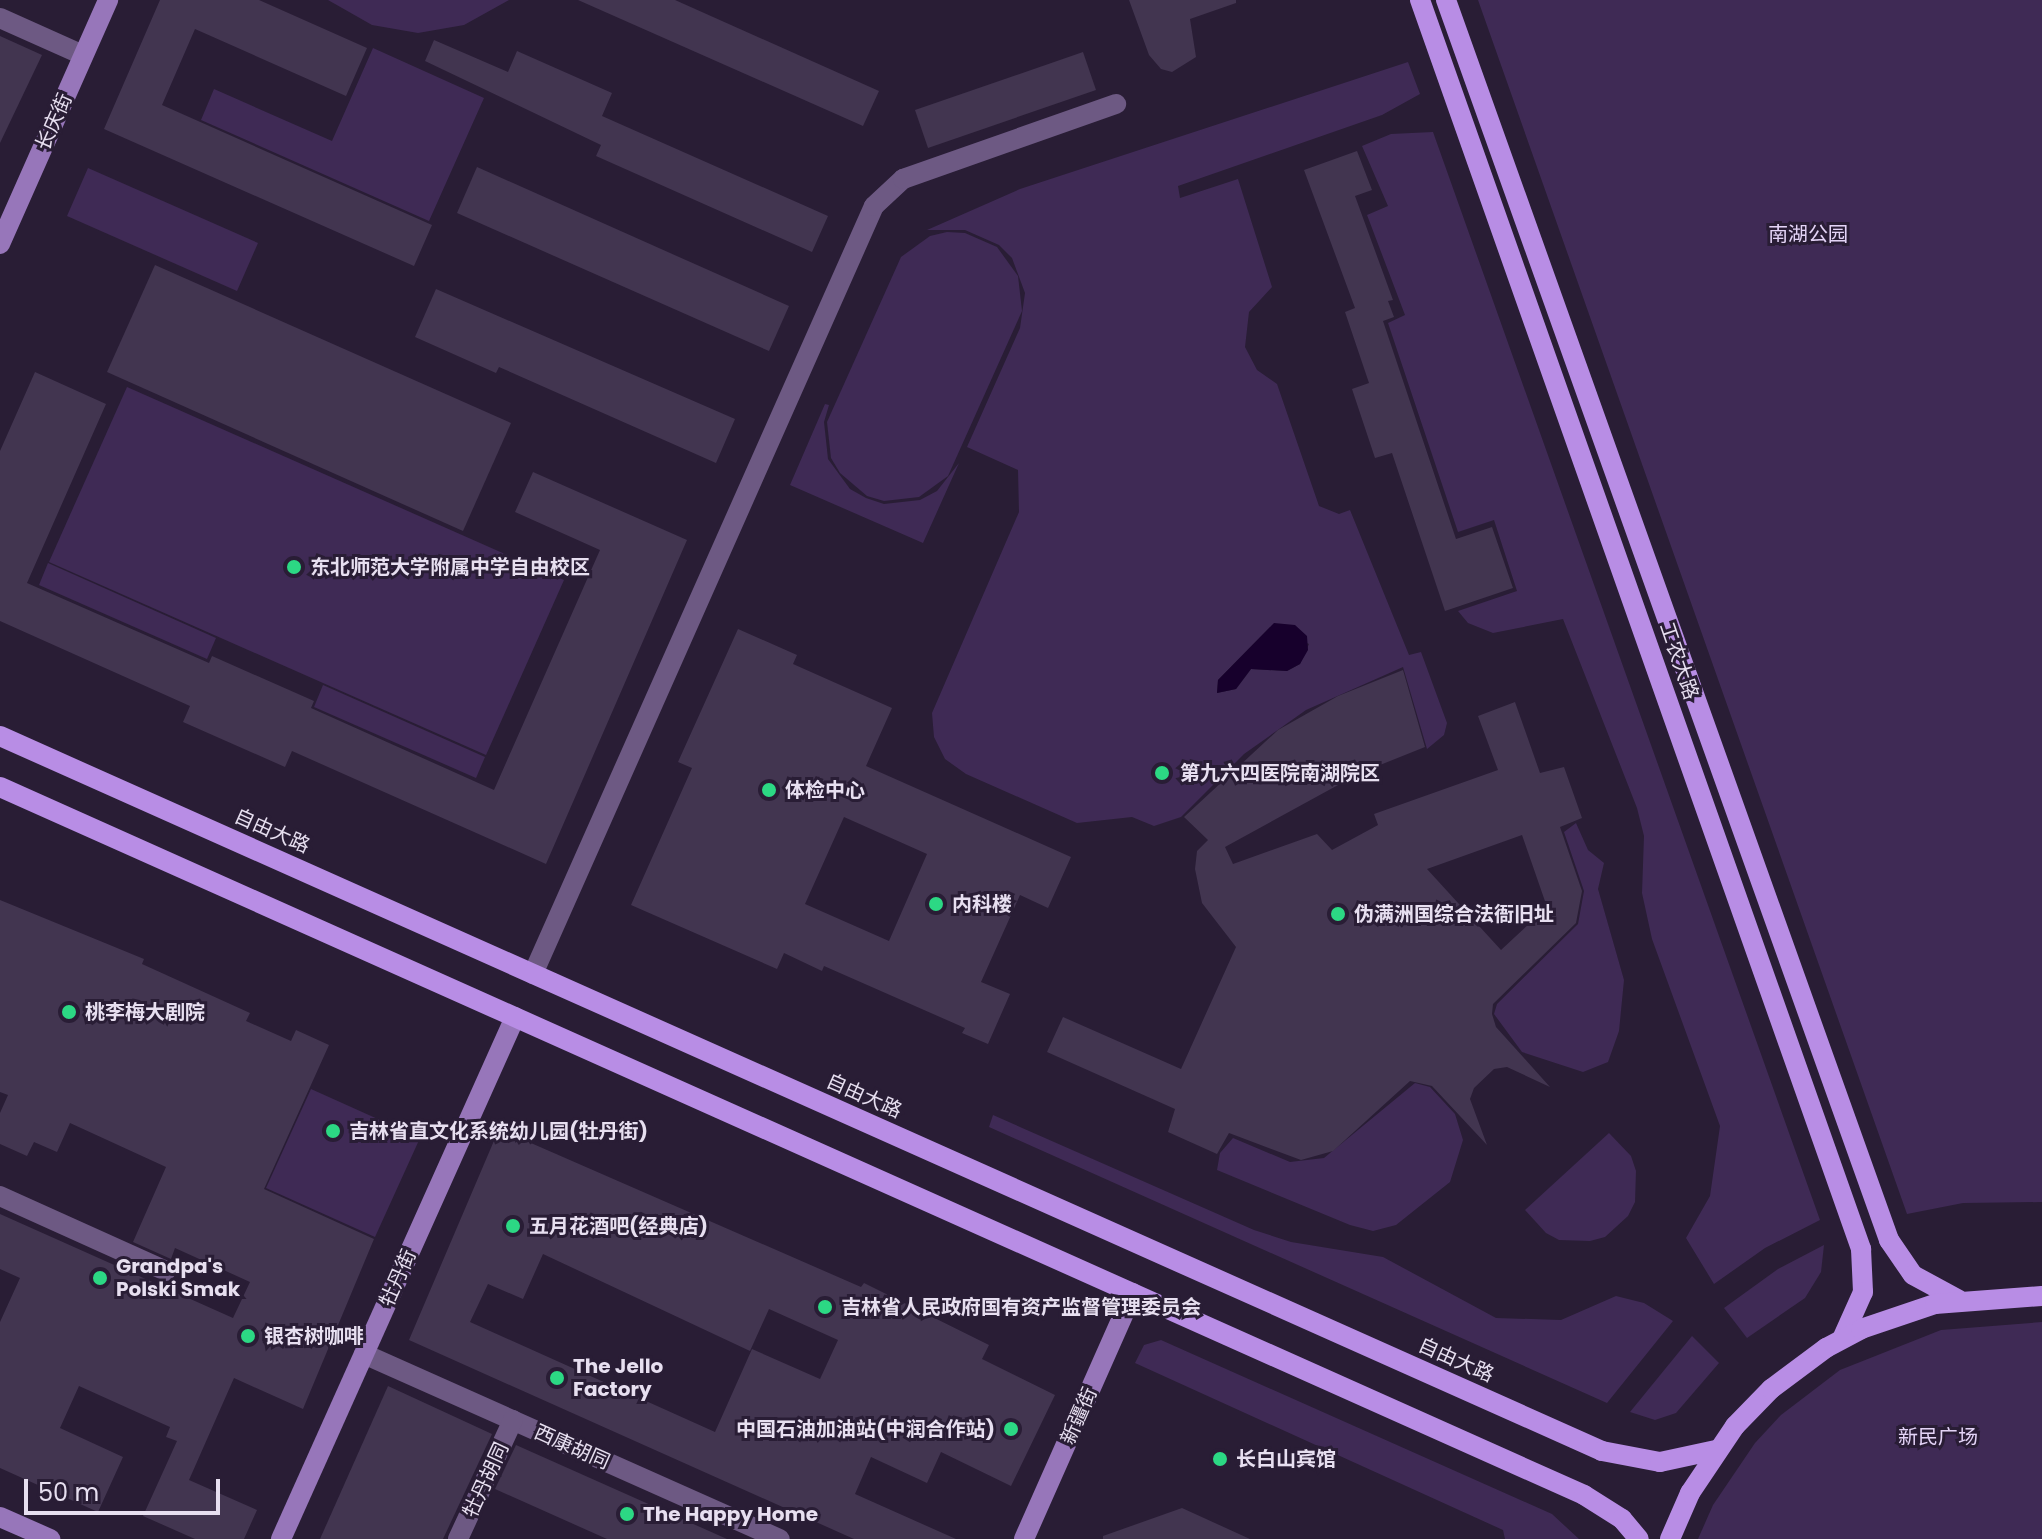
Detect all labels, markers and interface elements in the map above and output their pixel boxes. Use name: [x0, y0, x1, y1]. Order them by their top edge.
street label: 长庆街: [31, 90, 77, 154]
park label: 南湖公园: [1768, 222, 1848, 246]
place label: 东北师范大学附属中学自由校区: [310, 555, 590, 579]
marker: 东北师范大学附属中学自由校区: [285, 558, 303, 576]
street label: 工农大路: [1655, 619, 1703, 703]
place label: 第九六四医院南湖院区: [1180, 761, 1380, 785]
marker: 第九六四医院南湖院区: [1151, 762, 1173, 784]
place label: 体检中心: [785, 778, 865, 802]
marker: 体检中心: [760, 781, 778, 799]
street label: 自由大路: [231, 804, 313, 858]
place label: 内科楼: [952, 892, 1012, 916]
marker: 内科楼: [927, 895, 945, 913]
place label: 伪满洲国综合法衙旧址: [1354, 902, 1554, 926]
marker: 伪满洲国综合法衙旧址: [1329, 905, 1347, 923]
place label: 桃李梅大剧院: [85, 1000, 205, 1024]
marker: 桃李梅大剧院: [60, 1003, 78, 1021]
street label: 自由大路: [823, 1069, 905, 1123]
place label: 吉林省直文化系统幼儿园(牡丹街): [349, 1119, 648, 1143]
marker: 吉林省直文化系统幼儿园(牡丹街): [324, 1122, 342, 1140]
place label: 五月花酒吧(经典店): [529, 1214, 708, 1238]
marker: 五月花酒吧(经典店): [504, 1217, 522, 1235]
street label: 牡丹街: [375, 1246, 421, 1310]
place label: Grandpa's Polski Smak: [116, 1254, 240, 1301]
marker: Grandpa's Polski Smak: [91, 1269, 109, 1287]
place label: 吉林省人民政府国有资产监督管理委员会: [841, 1295, 1201, 1319]
marker: 吉林省人民政府国有资产监督管理委员会: [816, 1298, 834, 1316]
place label: 银杏树咖啡: [264, 1324, 364, 1348]
marker: 银杏树咖啡: [239, 1327, 257, 1345]
street label: 自由大路: [1415, 1333, 1497, 1387]
place label: The Jello Factory: [573, 1354, 663, 1401]
marker: The Jello Factory: [548, 1369, 566, 1387]
street label: 新疆街: [1056, 1384, 1102, 1448]
place label: 中国石油加油站(中润合作站): [736, 1417, 995, 1441]
street label: 西康胡同: [531, 1420, 613, 1474]
marker: 中国石油加油站(中润合作站): [1002, 1420, 1020, 1438]
park label: 新民广场: [1898, 1425, 1978, 1449]
street label: 牡丹胡同: [458, 1439, 514, 1521]
place label: 长白山宾馆: [1236, 1447, 1336, 1471]
marker: 长白山宾馆: [1211, 1450, 1229, 1468]
scale bar: [28, 1463, 224, 1513]
text: 50 m: [38, 1476, 99, 1509]
place label: The Happy Home: [643, 1502, 818, 1526]
marker: The Happy Home: [618, 1505, 636, 1523]

